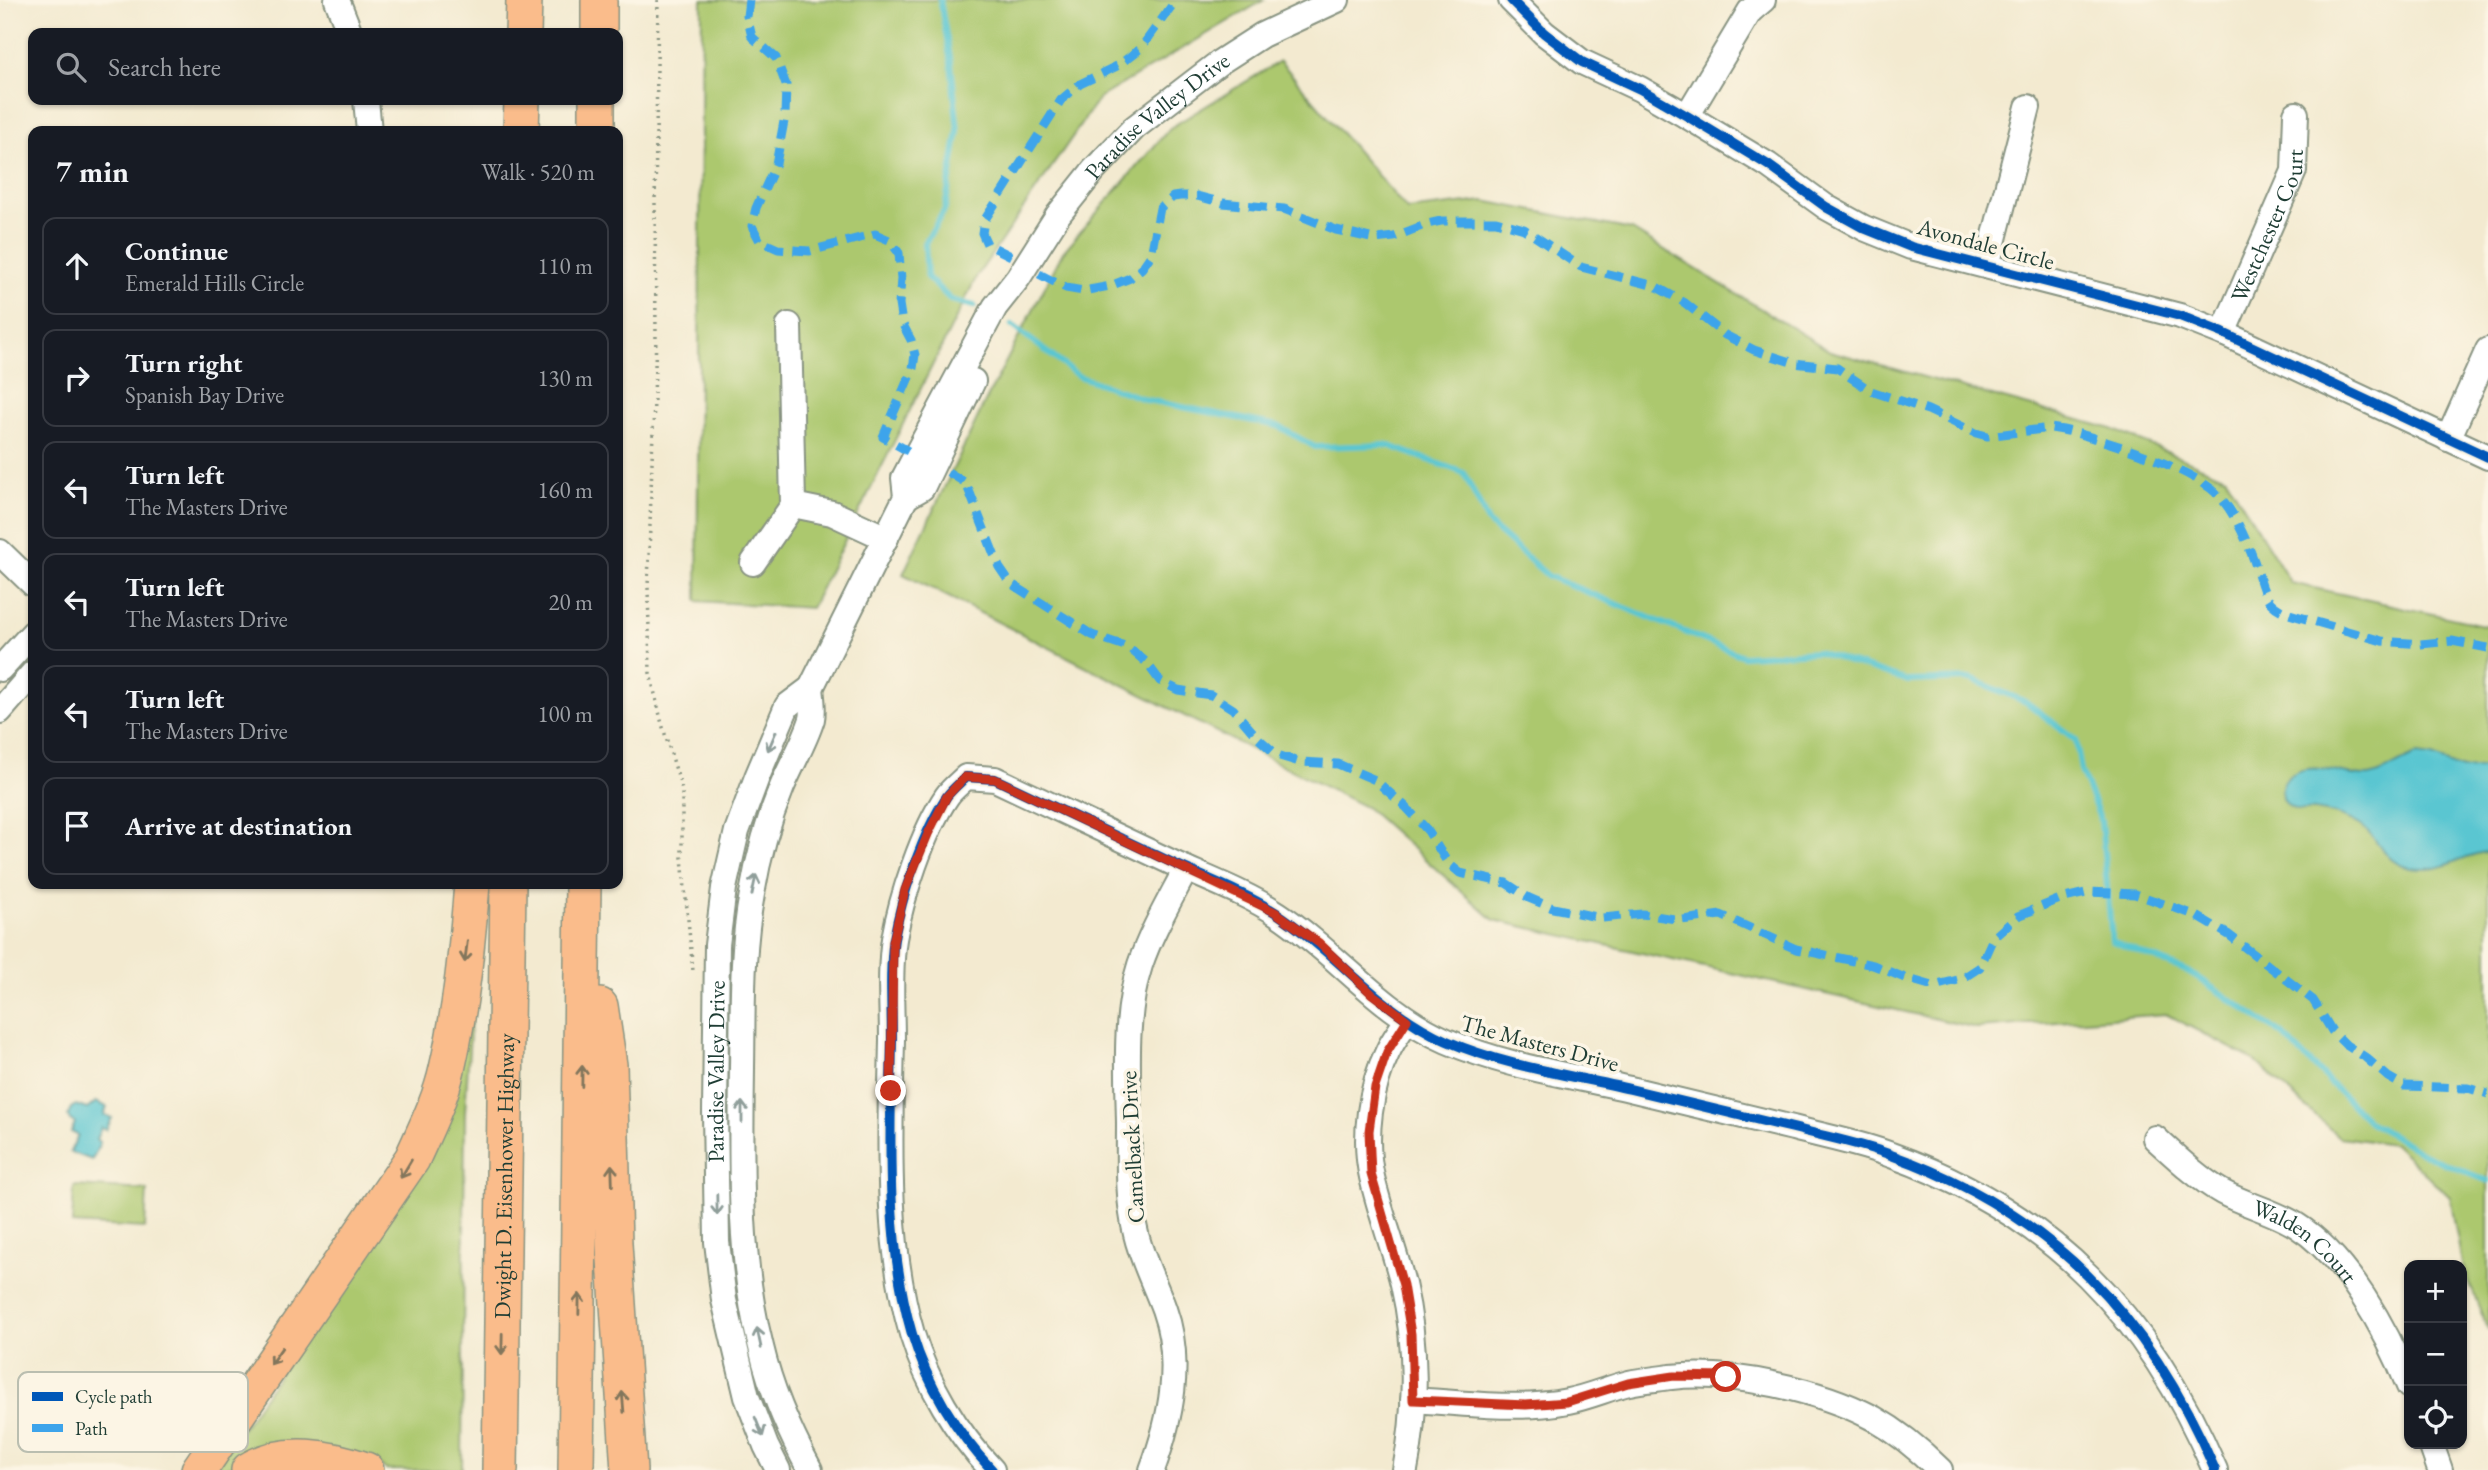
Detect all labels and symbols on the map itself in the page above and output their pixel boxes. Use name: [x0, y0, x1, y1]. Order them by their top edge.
street label: Paradise Valley Drive: [1078, 45, 1235, 185]
street label: Westchester Court: [2223, 148, 2310, 307]
street label: Avondale Circle: [1913, 211, 2058, 277]
one-way arrow: [765, 730, 778, 751]
one-way arrow: [747, 874, 761, 897]
one-way arrow: [459, 940, 472, 963]
street label: Paradise Valley Drive: [700, 980, 732, 1163]
street label: The Masters Drive: [1458, 1007, 1622, 1079]
street label: Dwight D. Eisenhower Highway: [487, 1032, 521, 1319]
one-way arrow: [575, 1065, 589, 1088]
street label: Camelback Drive: [1113, 1070, 1151, 1224]
route end: [875, 1075, 906, 1106]
one-way arrow: [735, 1101, 749, 1124]
one-way arrow: [399, 1159, 413, 1179]
one-way arrow: [605, 1164, 619, 1187]
street label: Walden Court: [2249, 1192, 2365, 1290]
one-way arrow: [710, 1193, 723, 1216]
one-way arrow: [572, 1293, 586, 1316]
one-way arrow: [751, 1327, 765, 1350]
one-way arrow: [495, 1332, 508, 1355]
one-way arrow: [269, 1346, 283, 1365]
route start: [1710, 1361, 1741, 1392]
legend: [18, 1372, 248, 1452]
text: Cycle path: [75, 1384, 153, 1409]
one-way arrow: [616, 1391, 629, 1414]
text: Path: [75, 1416, 108, 1441]
one-way arrow: [753, 1416, 766, 1438]

